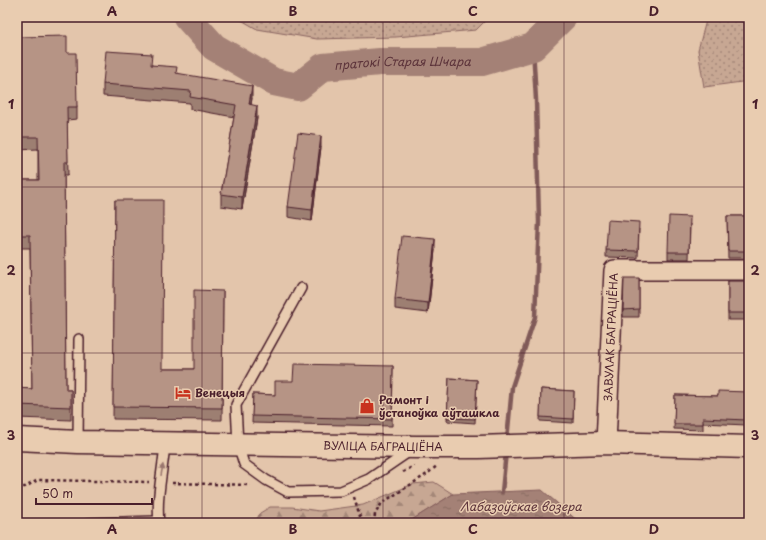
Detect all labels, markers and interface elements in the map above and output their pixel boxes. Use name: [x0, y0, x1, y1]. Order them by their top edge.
text: A: [107, 1, 117, 20]
text: B: [289, 1, 298, 20]
text: C: [468, 1, 478, 20]
text: D: [649, 1, 659, 20]
water label: пратокі Старая Шчара: [333, 52, 471, 74]
text: 1: [8, 94, 14, 113]
text: 1: [752, 94, 758, 113]
text: 2: [6, 260, 16, 279]
text: 2: [750, 260, 760, 279]
street label: ЗАВУЛАК БАГРАЦІЁНА: [599, 272, 622, 402]
hotel icon: Венецыя: [174, 384, 192, 402]
place label: Венецыя: [195, 384, 245, 401]
place label: Рамонт і ўстаноўка аўташкла: [379, 391, 500, 421]
shop icon: Рамонт і ўстаноўка аўташкла: [358, 397, 376, 415]
text: 3: [7, 425, 16, 444]
text: 3: [751, 425, 760, 444]
street label: ВУЛІЦА БАГРАЦІЁНА: [323, 437, 443, 455]
one-way arrow: [160, 464, 166, 476]
scale bar: [36, 480, 152, 506]
text: 50 m: [42, 484, 73, 502]
water label: Лабазоўскае возера: [460, 497, 582, 515]
text: A: [107, 519, 117, 538]
text: B: [289, 519, 298, 538]
text: C: [468, 519, 478, 538]
text: D: [649, 519, 659, 538]

